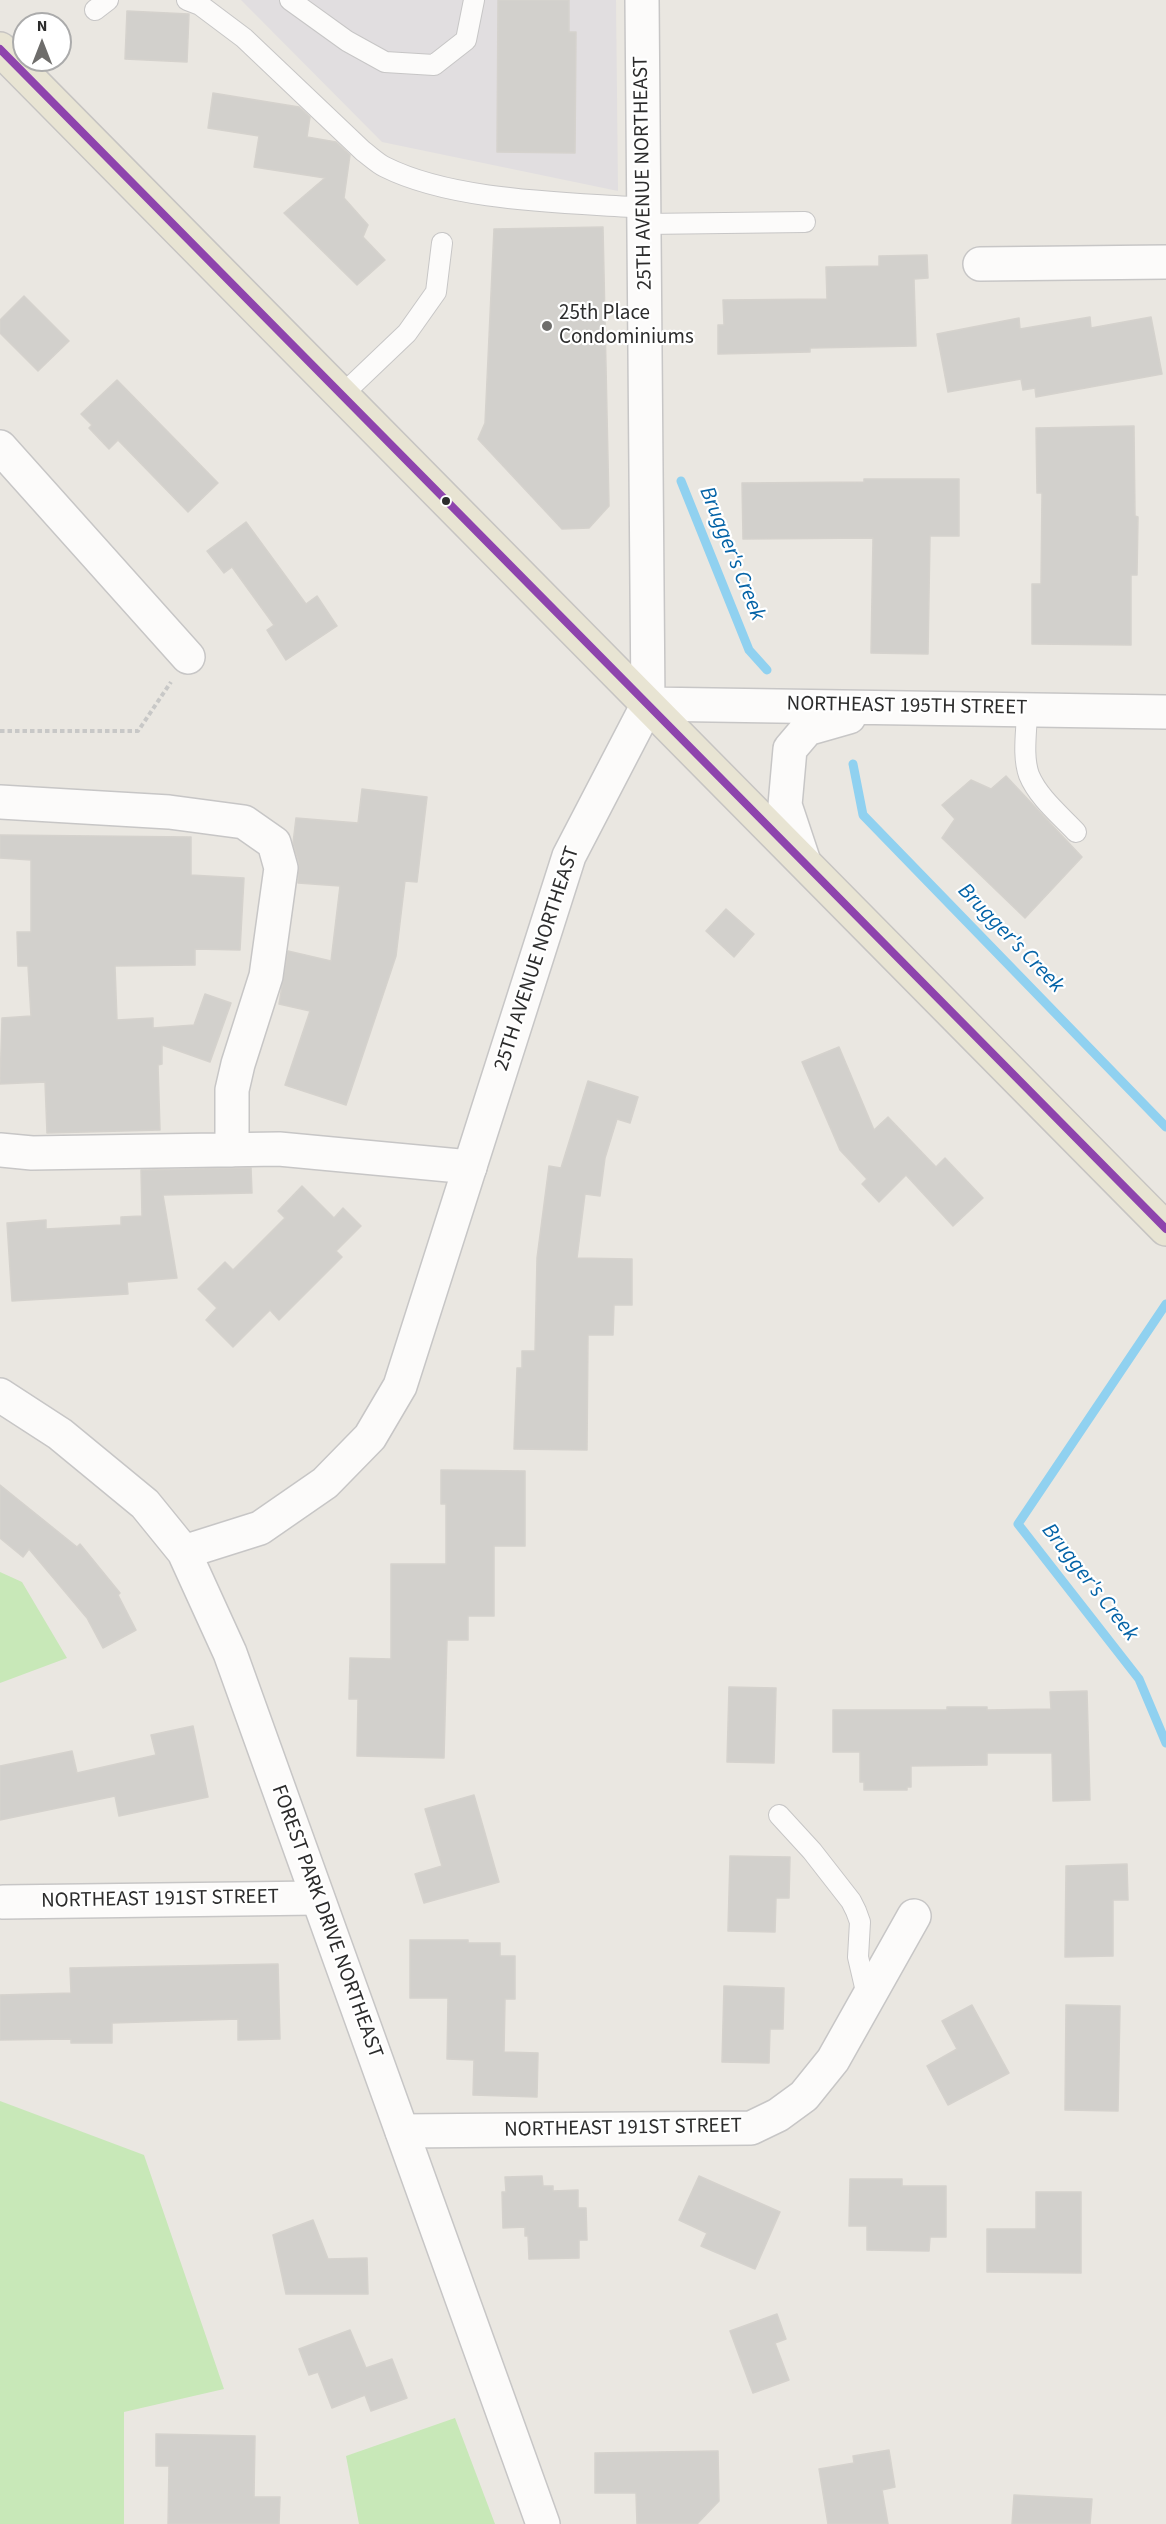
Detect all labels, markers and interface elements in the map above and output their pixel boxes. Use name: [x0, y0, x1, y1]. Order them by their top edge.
north arrow: [12, 12, 72, 72]
text: N: [37, 15, 47, 37]
street label: 25TH AVENUE NORTHEAST: [629, 56, 659, 290]
place label: 25th Place Condominiums: [559, 301, 694, 351]
marker: 25th Place Condominiums: [540, 319, 554, 333]
water label: Brugger's Creek: [692, 483, 770, 625]
unlabelled marker: [440, 495, 452, 507]
street label: NORTHEAST 195TH STREET: [786, 692, 1028, 722]
street label: 25TH AVENUE NORTHEAST: [490, 844, 586, 1074]
water label: Brugger's Creek: [951, 879, 1069, 999]
water label: Brugger's Creek: [1035, 1519, 1143, 1647]
street label: FOREST PARK DRIVE NORTHEAST: [265, 1782, 387, 2062]
street label: NORTHEAST 191ST STREET: [41, 1885, 279, 1915]
street label: NORTHEAST 191ST STREET: [504, 2114, 742, 2144]

